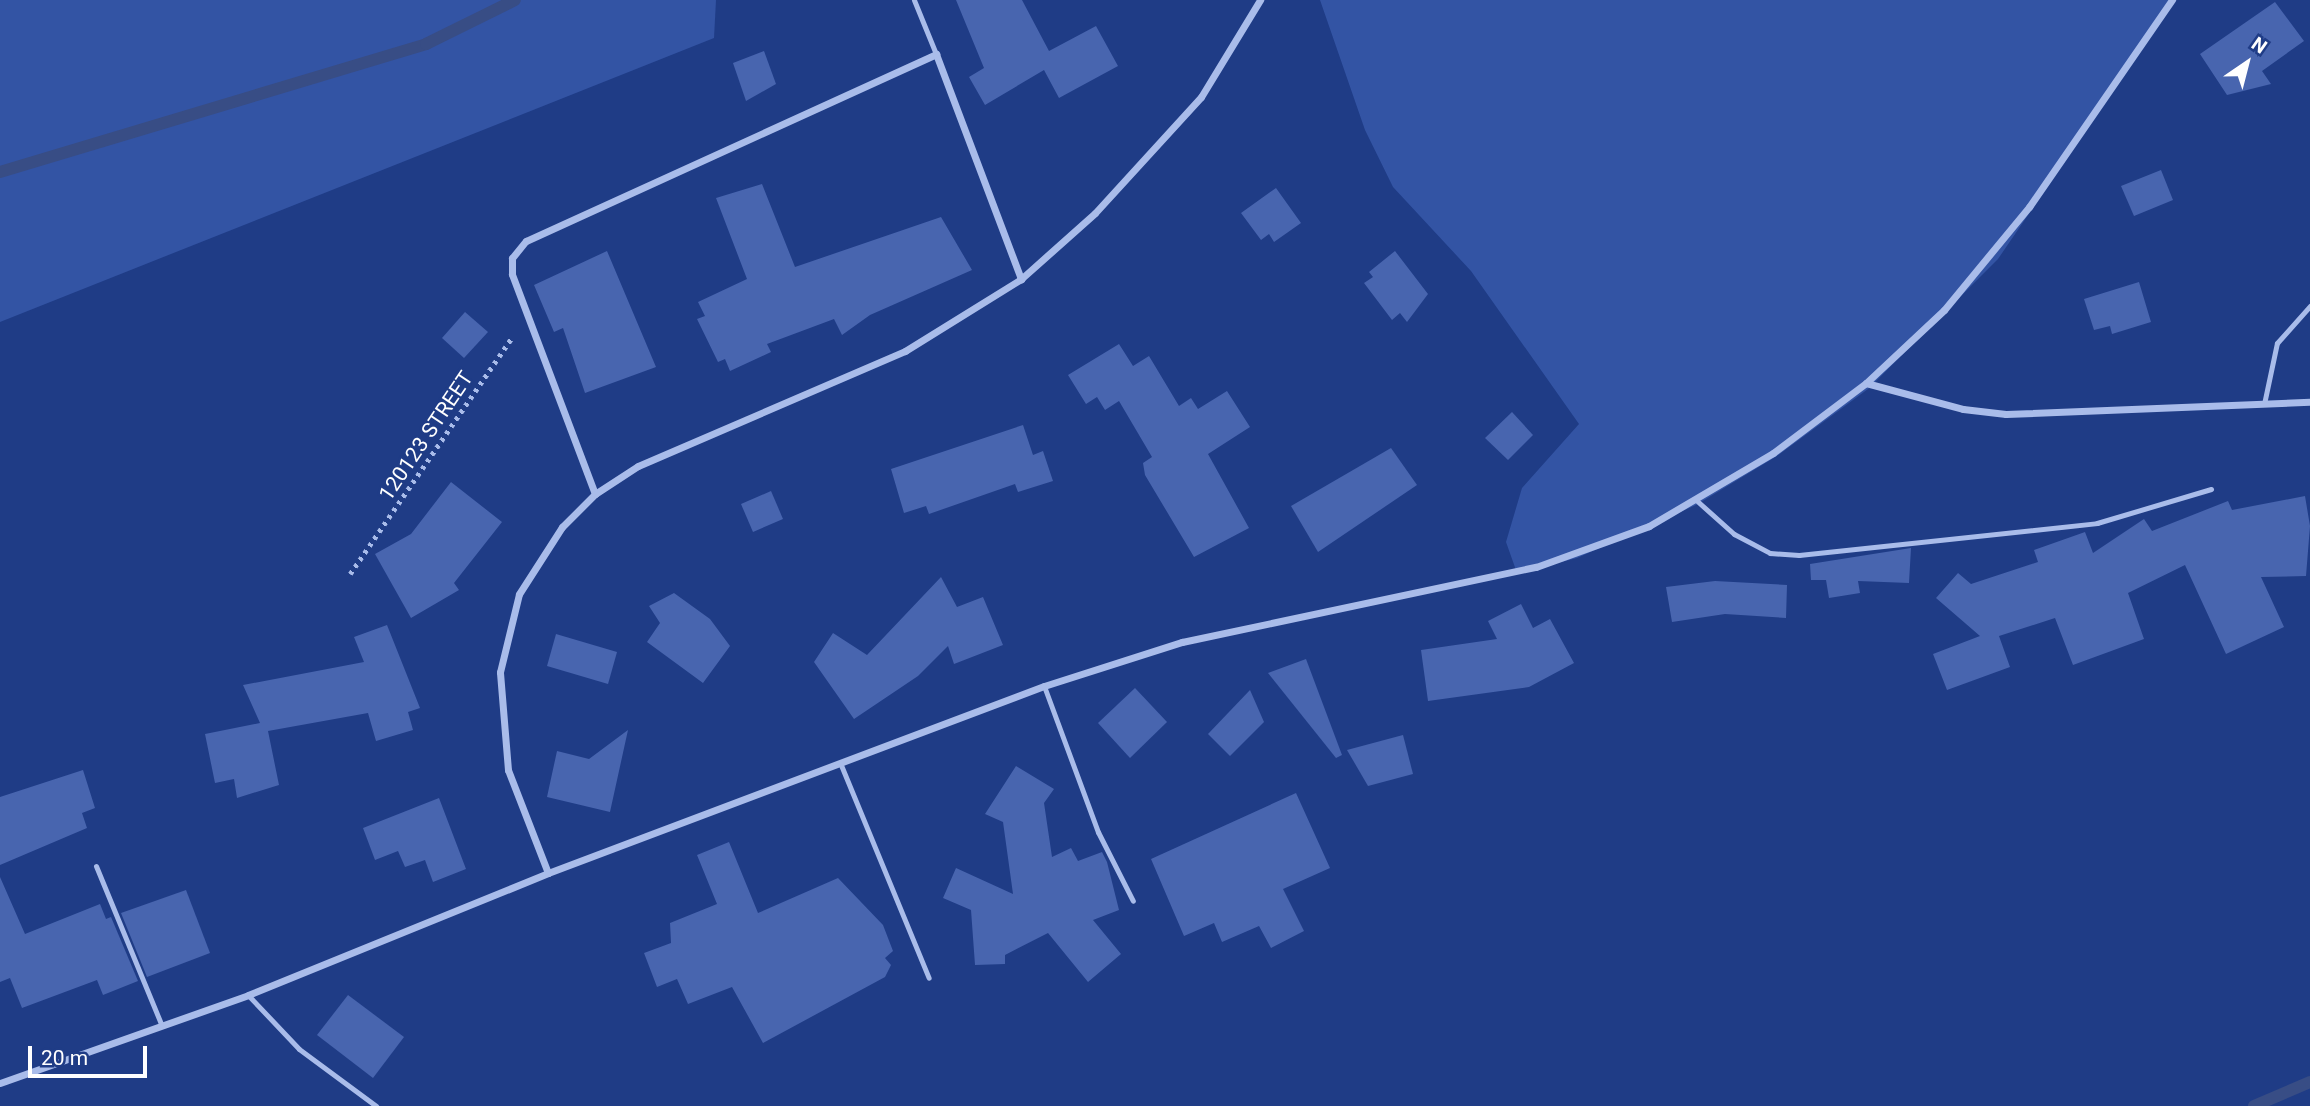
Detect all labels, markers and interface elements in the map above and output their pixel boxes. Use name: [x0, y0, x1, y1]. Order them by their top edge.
north arrow: [2212, 28, 2282, 98]
text: N: [2247, 32, 2271, 59]
street label: 120123 STREET: [373, 367, 479, 505]
scale bar: [32, 1032, 150, 1076]
text: 20 m: [41, 1046, 88, 1070]

